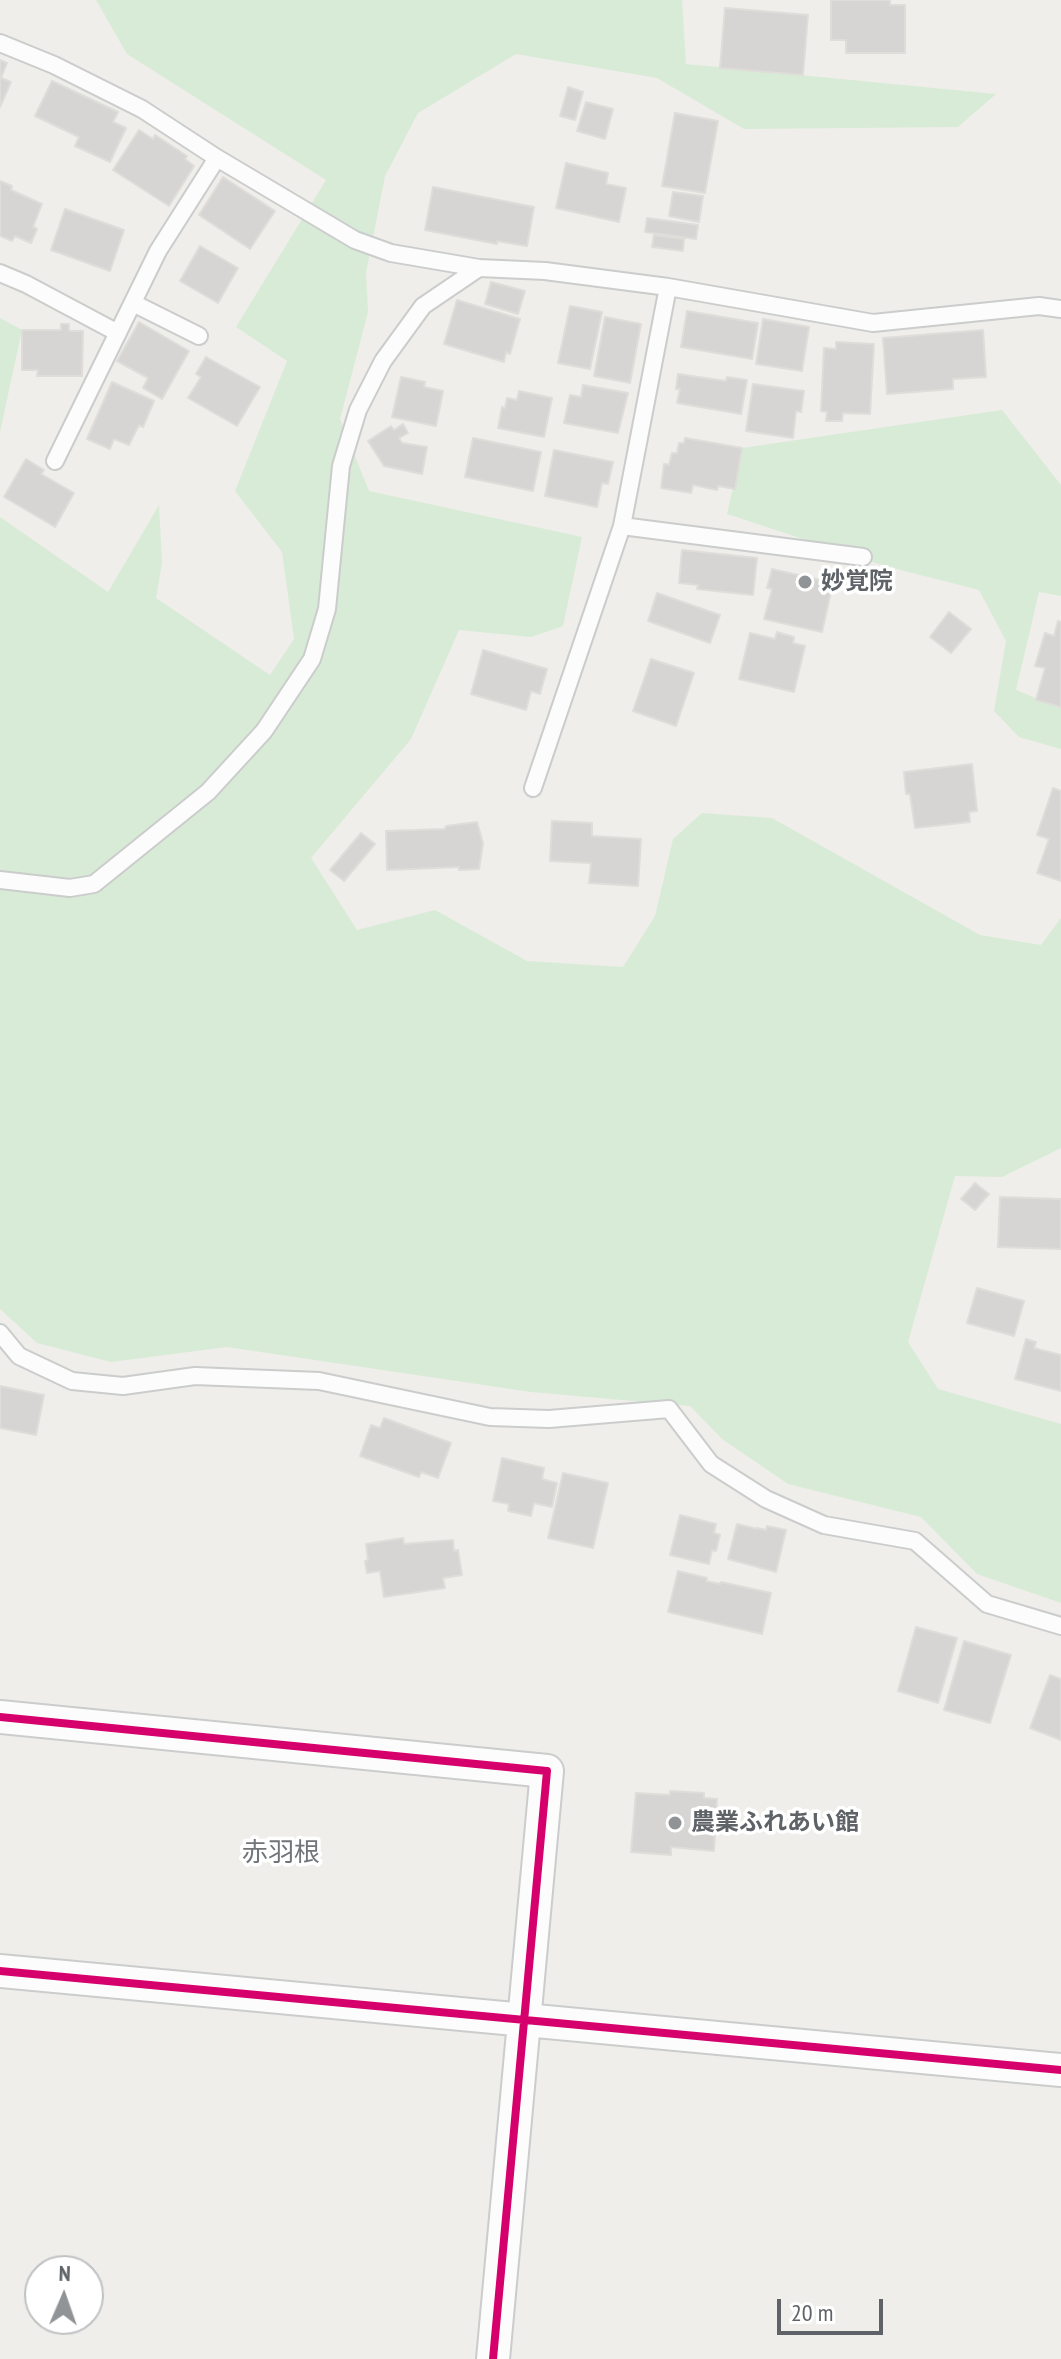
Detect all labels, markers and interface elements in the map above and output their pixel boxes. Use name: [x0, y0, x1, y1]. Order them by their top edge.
place label: 妙覚院: [821, 568, 893, 596]
marker: 妙覚院: [796, 573, 814, 591]
place label: 農業ふれあい館: [691, 1809, 859, 1837]
marker: 農業ふれあい館: [666, 1814, 684, 1832]
district label: 赤羽根: [242, 1838, 320, 1870]
north arrow: [24, 2255, 104, 2335]
text: N: [58, 2259, 71, 2287]
scale bar: [781, 2283, 887, 2333]
text: 20 m: [791, 2297, 833, 2328]

